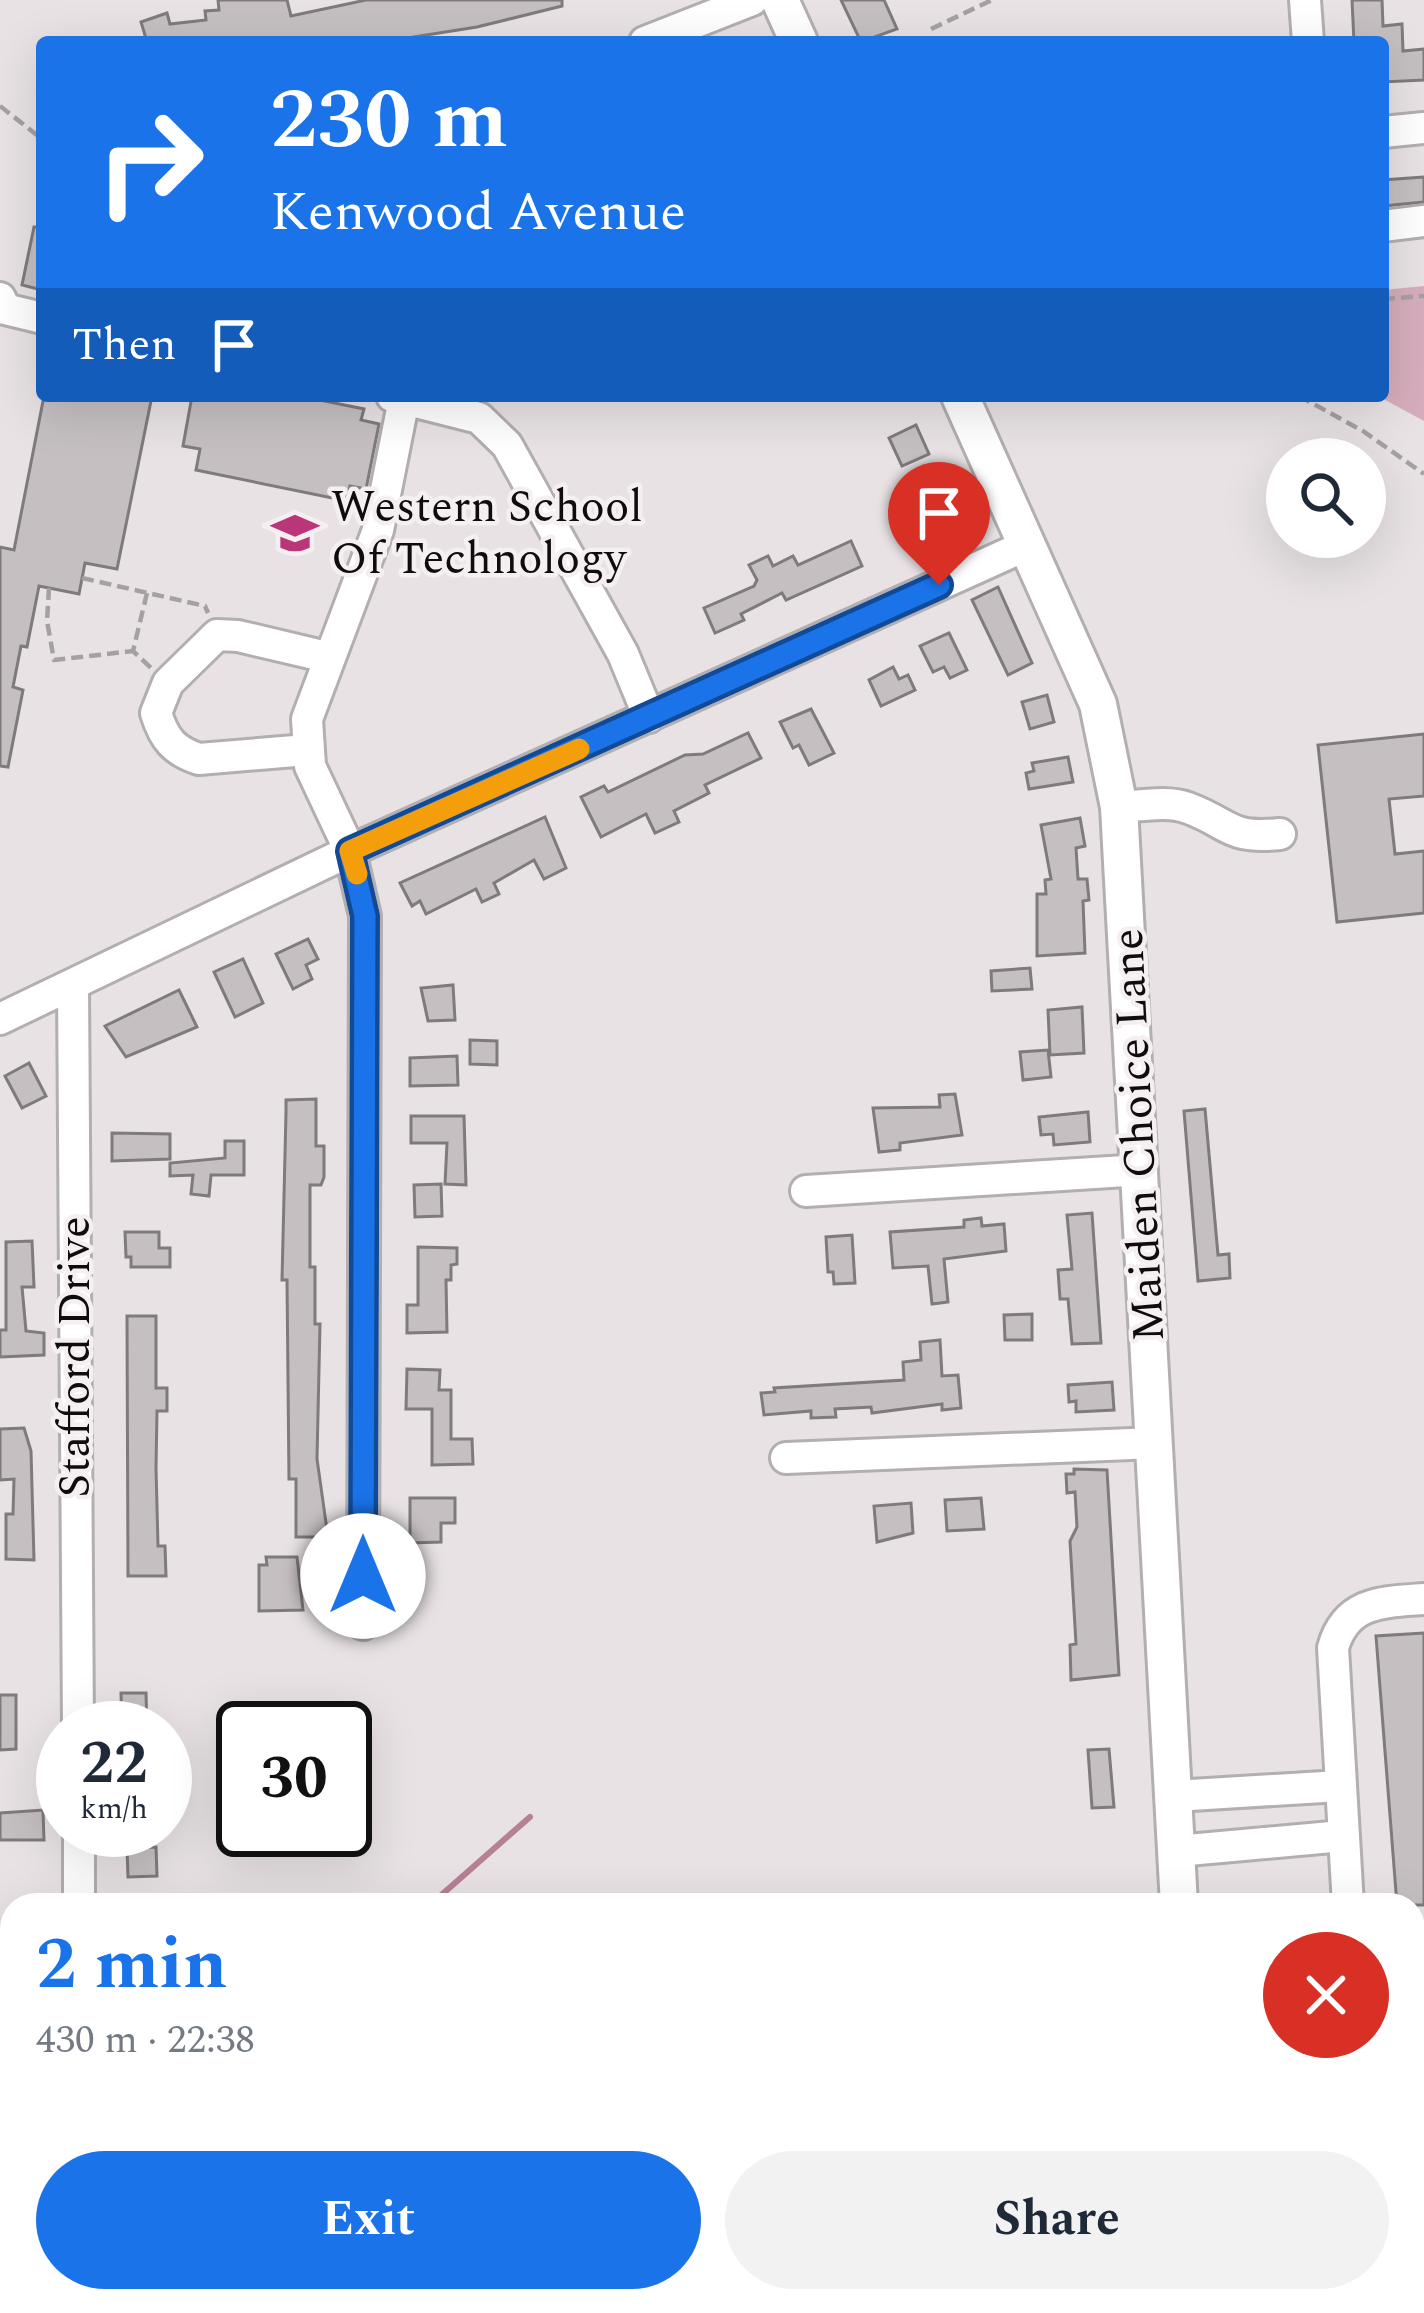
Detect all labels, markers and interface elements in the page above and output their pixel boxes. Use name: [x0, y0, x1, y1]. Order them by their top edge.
text: 230 m: [270, 57, 508, 185]
icon: right: [72, 84, 228, 240]
text: Kenwood Avenue: [270, 172, 686, 254]
text: Then: [72, 311, 177, 380]
icon: arrive: [201, 312, 267, 378]
map controls: [1266, 438, 1386, 558]
button: search: [1266, 438, 1386, 558]
pin: [888, 462, 990, 585]
place label: Western School Of Technology: [331, 473, 643, 594]
icon: arrive: [906, 480, 972, 546]
school or university icon: Western School Of Technology: [270, 508, 320, 558]
street label: Maiden Choice Lane: [1094, 927, 1184, 1343]
street label: Stafford Drive: [41, 1216, 110, 1498]
position arrow: [300, 1513, 426, 1639]
speed limit sign: 30: [216, 1701, 372, 1857]
text: 22: [80, 1718, 148, 1810]
text: km/h: [80, 1786, 148, 1832]
text: 2 min: [36, 1911, 228, 2020]
button: close: [1263, 1932, 1389, 2058]
text: 430 m · 22:38: [36, 2011, 255, 2070]
button: Exit: [36, 2151, 701, 2289]
button: Share: [725, 2151, 1389, 2289]

